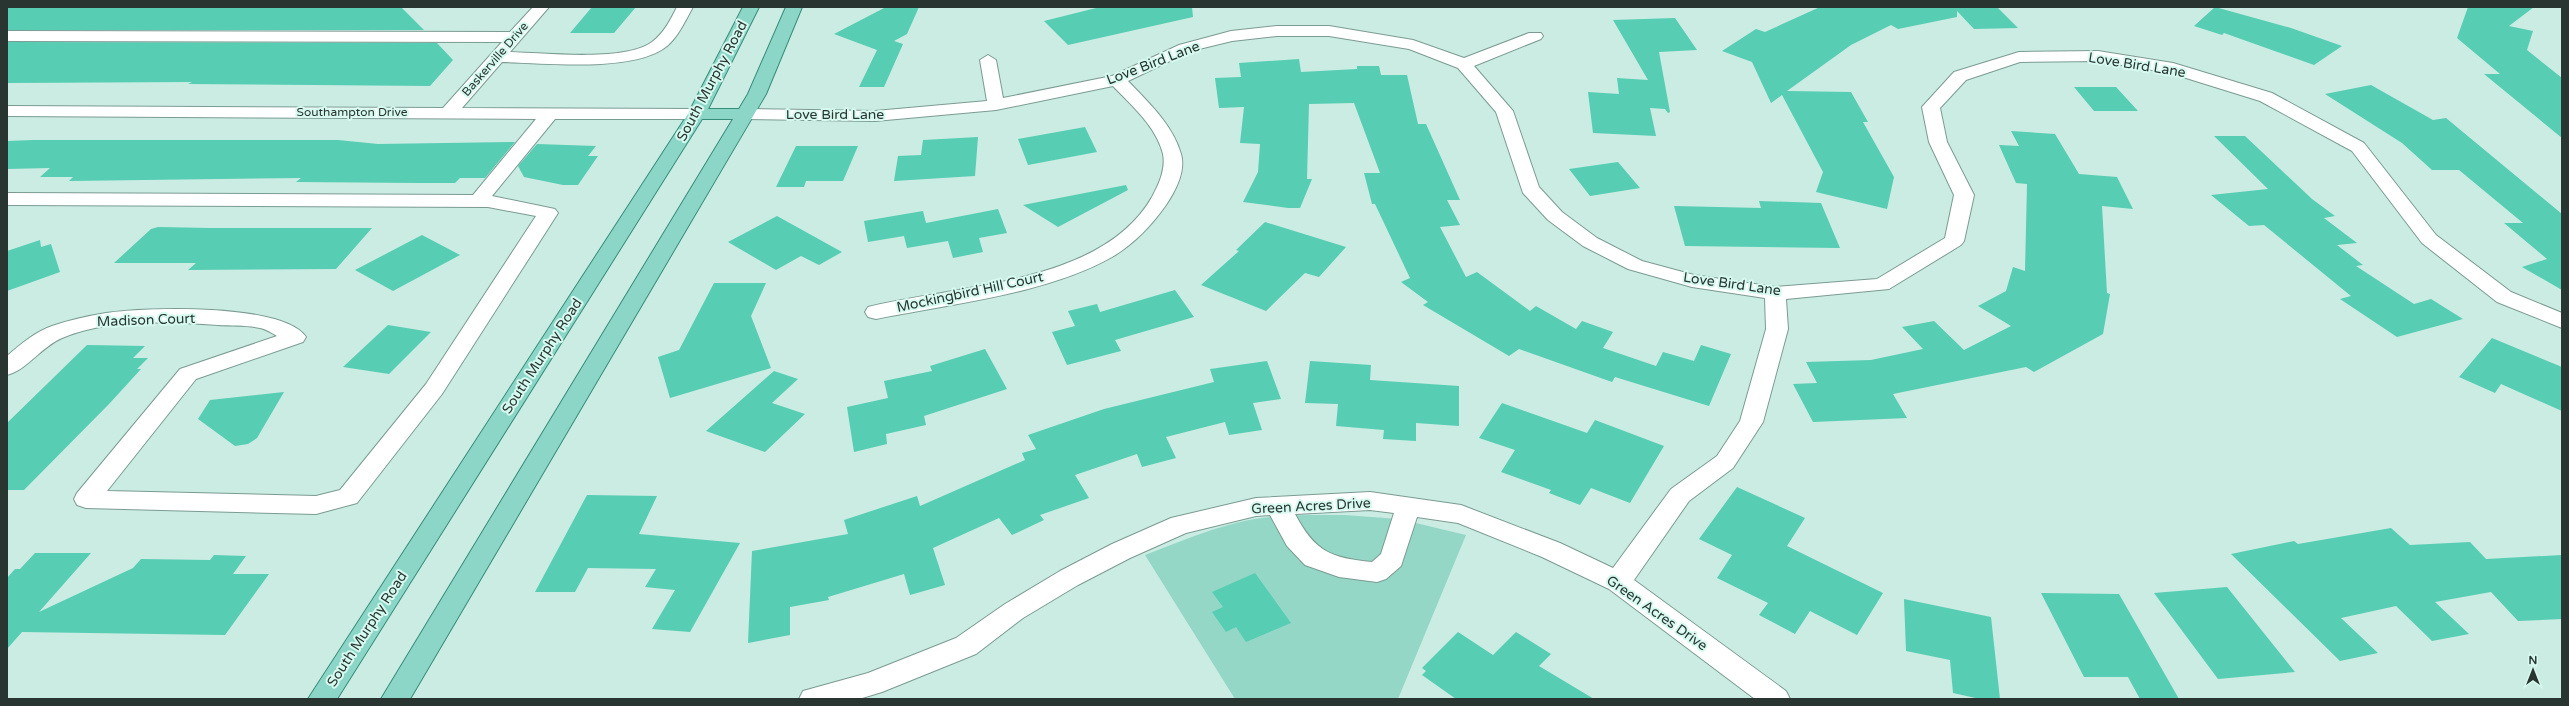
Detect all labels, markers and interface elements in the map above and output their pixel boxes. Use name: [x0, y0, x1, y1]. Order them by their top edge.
street label: South Murphy Road: [673, 18, 751, 144]
street label: Baskerville Drive: [459, 19, 531, 99]
street label: Love Bird Lane: [1104, 37, 1202, 89]
street label: Love Bird Lane: [2087, 49, 2187, 81]
street label: Southampton Drive: [297, 105, 408, 119]
street label: Love Bird Lane: [786, 106, 884, 123]
street label: Mockingbird Hill Court: [895, 268, 1046, 316]
street label: Love Bird Lane: [1682, 269, 1782, 299]
street label: South Murphy Road: [498, 295, 586, 417]
street label: Madison Court: [97, 310, 196, 330]
street label: Green Acres Drive: [1251, 494, 1371, 518]
street label: South Murphy Road: [323, 568, 411, 690]
street label: Green Acres Drive: [1603, 572, 1711, 654]
north arrow: [2513, 650, 2553, 690]
text: N: [2529, 654, 2537, 667]

